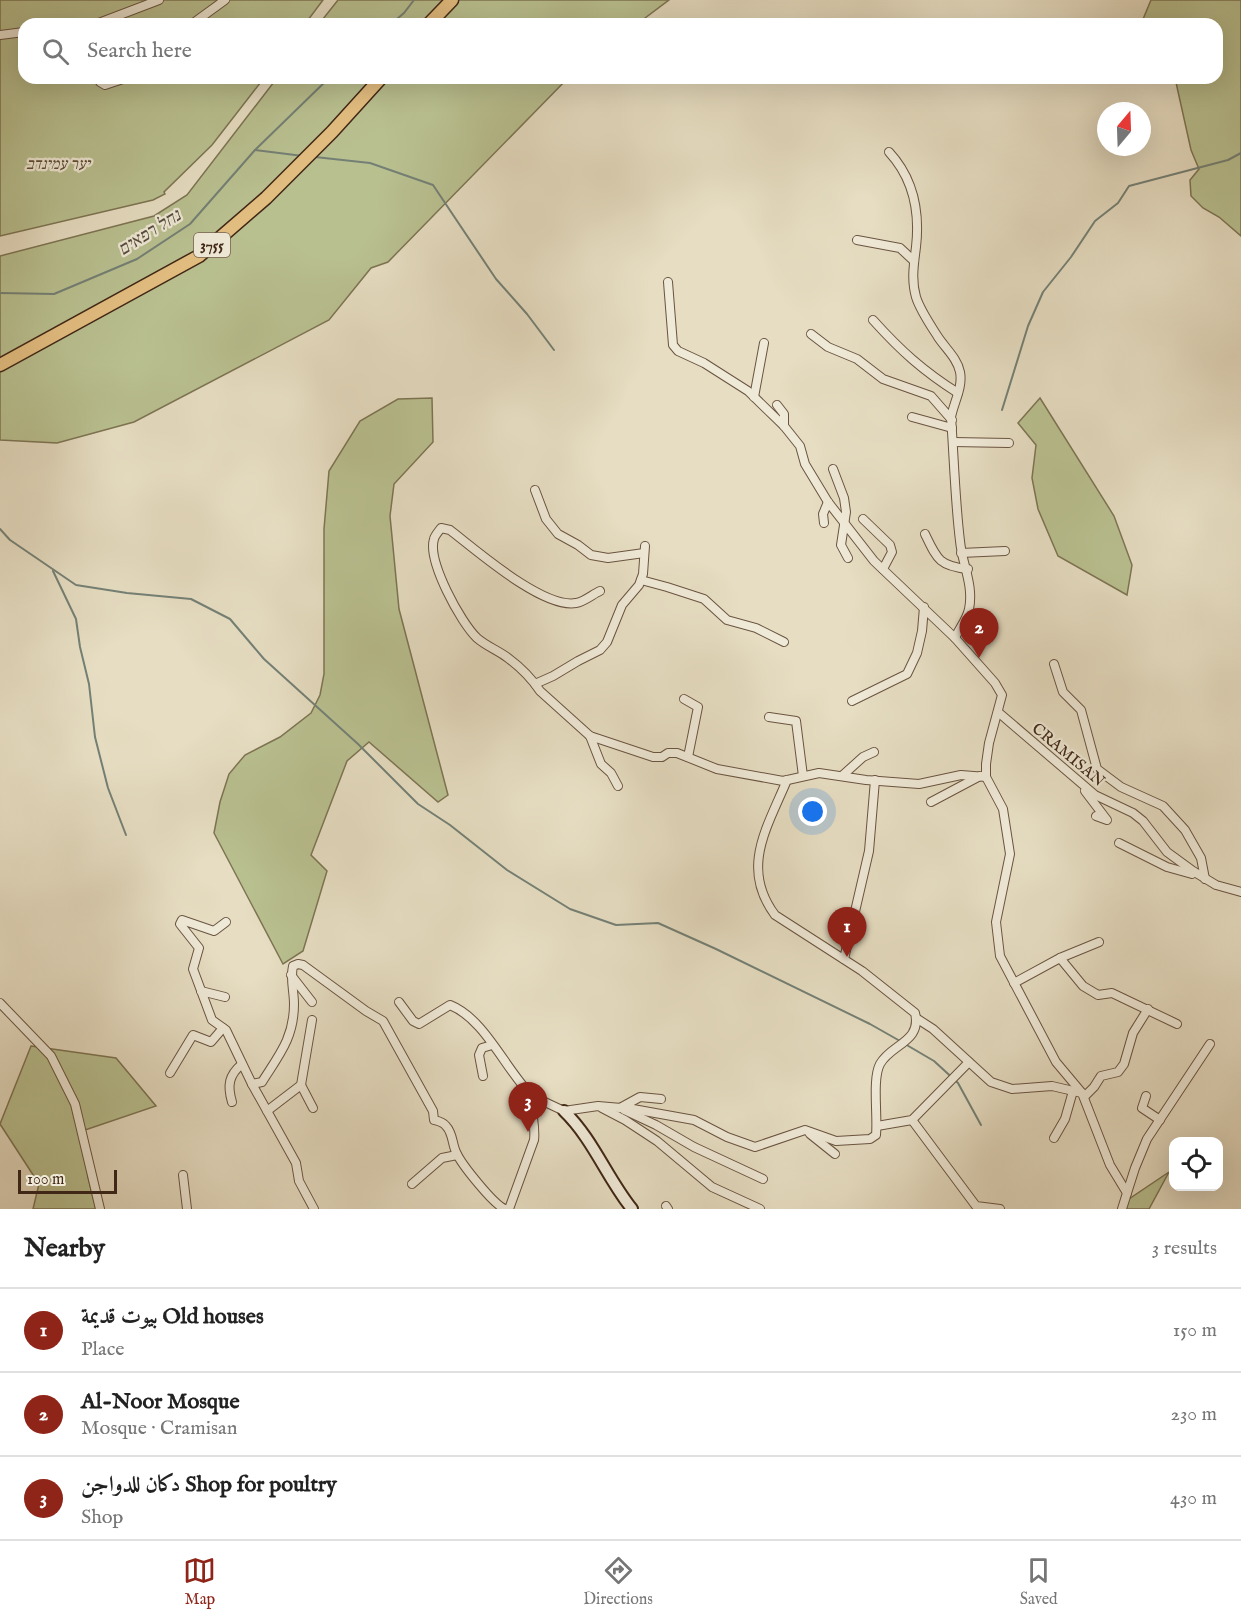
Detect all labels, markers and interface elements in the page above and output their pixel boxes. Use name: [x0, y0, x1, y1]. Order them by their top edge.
search box: [18, 18, 1223, 84]
icon: search: [39, 35, 72, 68]
text: Search here: [87, 37, 192, 65]
north arrow: [1097, 102, 1151, 156]
park label: יער עמינדב: [26, 155, 92, 175]
water label: נחל רפאים: [114, 204, 187, 262]
road number: 3755: [194, 233, 230, 257]
pin: 2: [960, 608, 998, 658]
street label: CRAMISAN: [1027, 719, 1108, 792]
your location: [798, 797, 827, 826]
pin: 1: [828, 908, 866, 957]
pin: 3: [508, 1082, 548, 1132]
map controls: [1169, 1137, 1223, 1191]
button: locate: [1169, 1137, 1223, 1191]
scale bar: [18, 1167, 117, 1194]
text: 100 m: [27, 1170, 64, 1190]
text: Nearby: [24, 1232, 105, 1265]
text: 3 results: [1152, 1236, 1217, 1261]
text: بيوت قديمة Old houses: [81, 1303, 264, 1331]
text: 1: [40, 1318, 47, 1343]
text: 150 m: [1173, 1318, 1217, 1343]
text: Place: [81, 1337, 124, 1362]
text: Al-Noor Mosque: [81, 1388, 240, 1416]
text: 2: [39, 1402, 48, 1427]
text: 230 m: [1171, 1402, 1217, 1427]
text: Mosque · Cramisan: [81, 1416, 237, 1441]
text: دكان للدواجن Shop for poultry: [81, 1471, 337, 1499]
text: 3: [40, 1486, 47, 1511]
text: 430 m: [1170, 1486, 1217, 1511]
text: Shop: [81, 1505, 123, 1530]
tab: Map: [183, 1554, 216, 1610]
tab: Directions: [583, 1554, 653, 1610]
tab: Saved: [1020, 1554, 1058, 1610]

